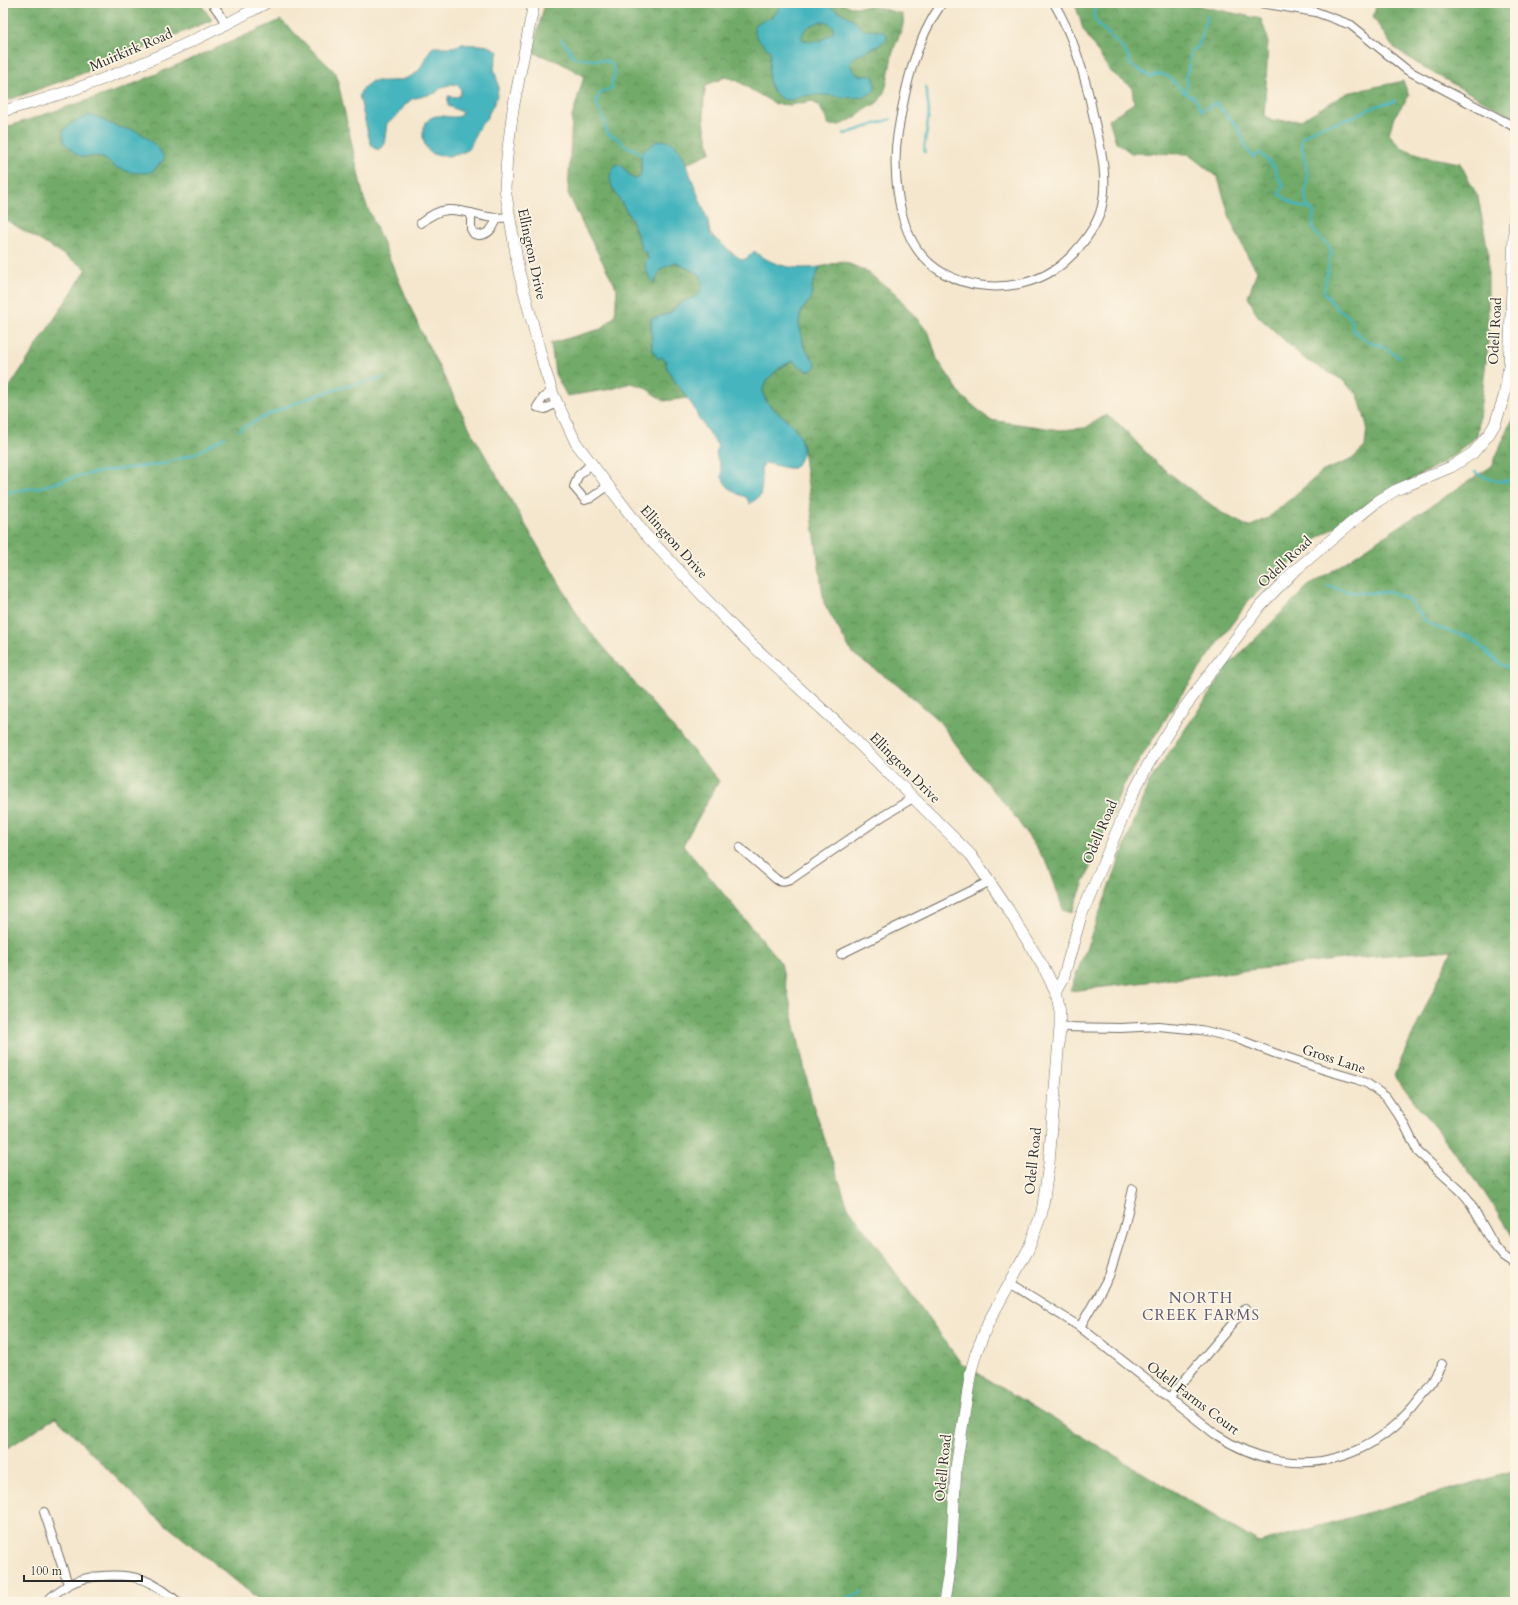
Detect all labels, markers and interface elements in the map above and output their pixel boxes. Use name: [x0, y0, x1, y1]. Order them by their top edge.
street label: Muirkirk Road: [87, 24, 176, 76]
street label: Ellington Drive: [513, 207, 551, 301]
street label: Odell Road: [1484, 296, 1506, 365]
street label: Ellington Drive: [636, 501, 712, 583]
street label: Odell Road: [1254, 532, 1317, 592]
street label: Ellington Drive: [865, 728, 945, 808]
street label: Odell Road: [1078, 797, 1122, 867]
street label: Gross Lane: [1300, 1040, 1368, 1078]
street label: Odell Road: [1020, 1126, 1046, 1196]
district label: NORTH CREEK FARMS: [1142, 1288, 1260, 1325]
street label: Odell Farms Court: [1143, 1357, 1244, 1440]
street label: Odell Road: [930, 1433, 956, 1503]
scale bar: [24, 1557, 142, 1583]
text: 100 m: [30, 1563, 63, 1579]

